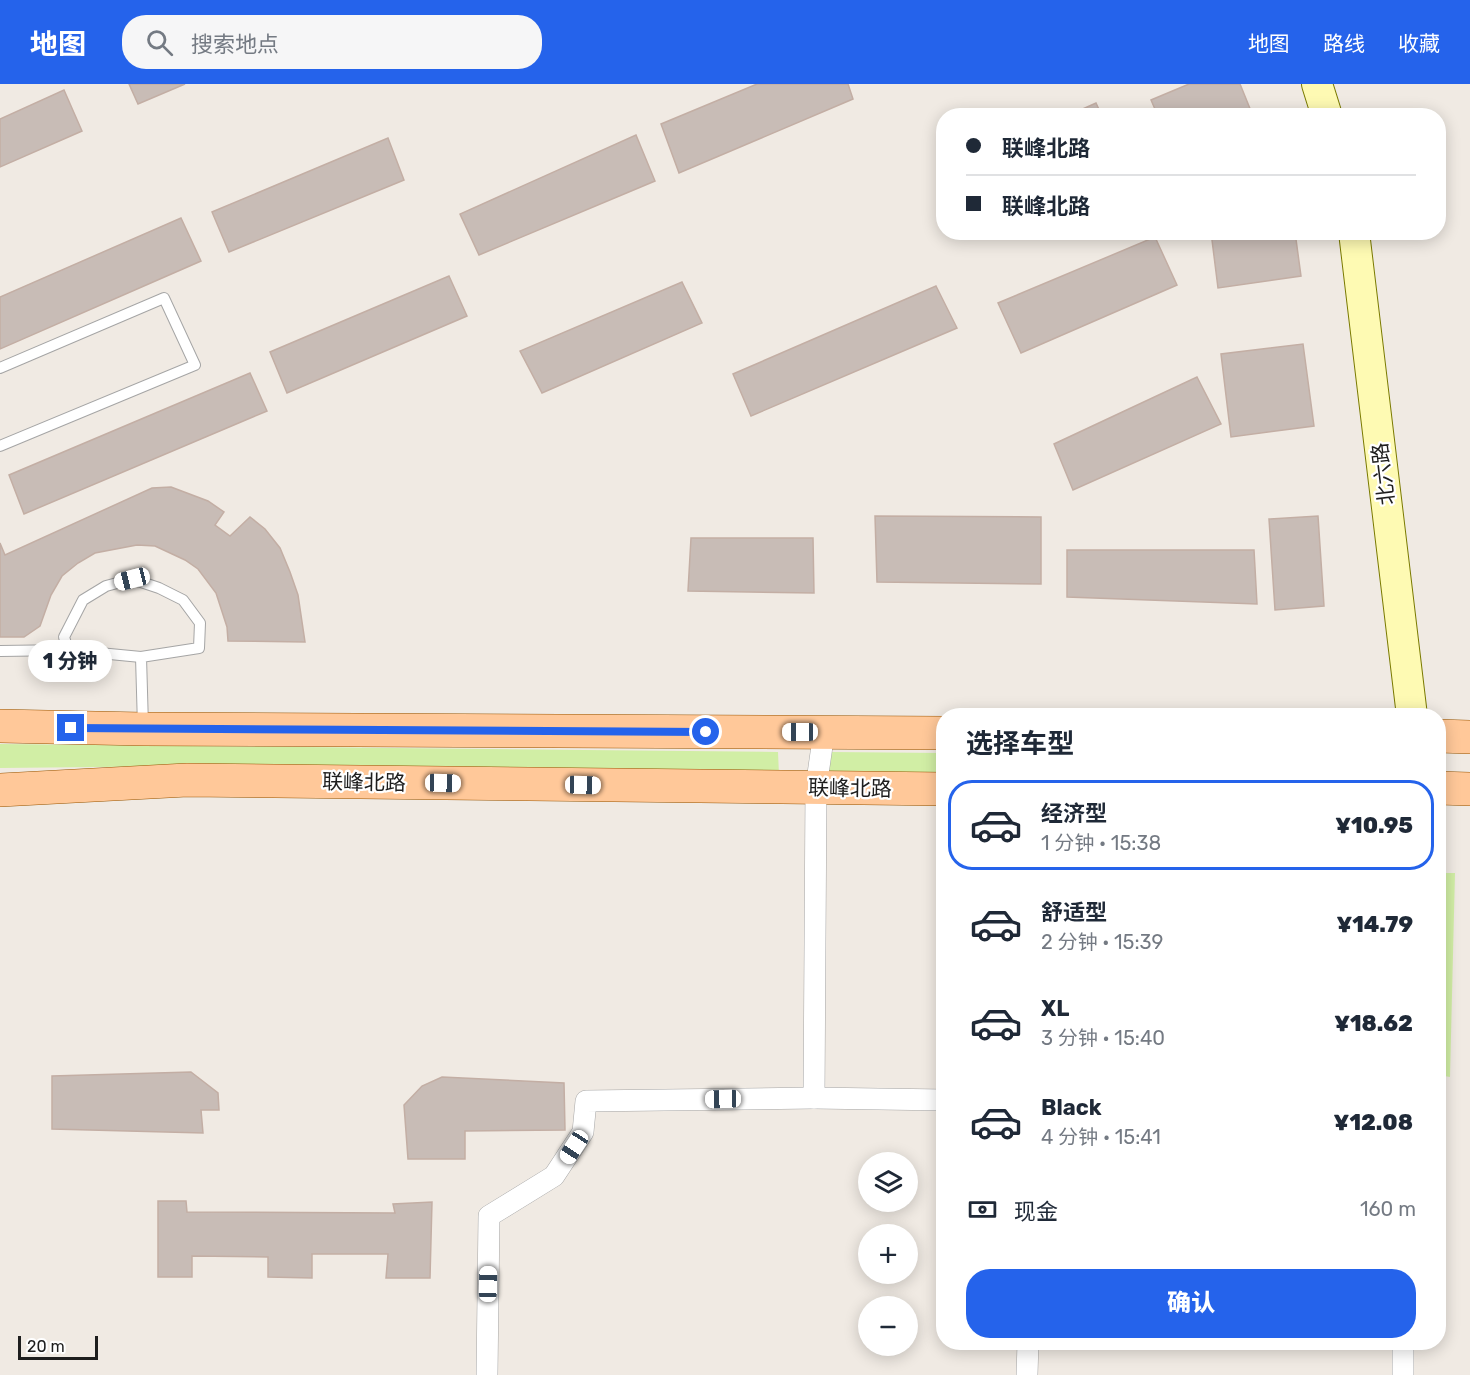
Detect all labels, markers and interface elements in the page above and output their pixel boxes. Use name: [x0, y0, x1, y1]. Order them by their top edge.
search box: [122, 15, 542, 69]
icon: search: [143, 26, 176, 59]
text: 地图: [30, 28, 86, 61]
text: 搜索地点: [191, 31, 279, 58]
text: 地图: [1248, 31, 1290, 56]
text: 路线: [1323, 31, 1365, 56]
text: 收藏: [1398, 31, 1440, 56]
text: 联峰北路: [1002, 135, 1090, 162]
text: 联峰北路: [1002, 193, 1090, 220]
street label: 北六路: [1367, 441, 1399, 507]
car: [112, 566, 152, 592]
callout: 1 分钟: [29, 641, 113, 683]
text: 1 分钟: [43, 649, 97, 673]
route end: [57, 714, 84, 741]
route start: [692, 718, 719, 745]
car: [782, 723, 818, 741]
text: 选择车型: [966, 728, 1074, 760]
street label: 联峰北路: [322, 769, 406, 795]
car: [425, 774, 461, 792]
street label: 联峰北路: [808, 775, 892, 801]
car: [565, 776, 601, 794]
icon: car: [969, 798, 1023, 852]
text: 经济型: [1041, 800, 1107, 827]
text: ¥10.95: [1335, 812, 1413, 839]
text: 1 分钟 · 15:38: [1041, 831, 1161, 855]
icon: car: [969, 897, 1023, 951]
text: 舒适型: [1041, 899, 1107, 926]
text: ¥14.79: [1336, 911, 1413, 938]
text: 2 分钟 · 15:39: [1041, 930, 1163, 954]
text: XL: [1041, 995, 1069, 1022]
icon: car: [969, 996, 1023, 1050]
text: ¥18.62: [1334, 1010, 1413, 1037]
text: 3 分钟 · 15:40: [1041, 1026, 1165, 1050]
car: [705, 1090, 741, 1108]
text: Black: [1041, 1094, 1102, 1121]
icon: car: [969, 1095, 1023, 1149]
text: ¥12.08: [1334, 1109, 1413, 1136]
text: 4 分钟 · 15:41: [1041, 1125, 1161, 1149]
car: [557, 1127, 591, 1167]
map controls: [858, 1152, 918, 1356]
button: layers: [858, 1152, 918, 1212]
icon: cash: [966, 1193, 999, 1226]
text: 160 m: [1360, 1197, 1416, 1221]
text: 现金: [1014, 1198, 1058, 1225]
button: +: [858, 1224, 918, 1284]
car: [479, 1266, 497, 1302]
button: 确认: [966, 1269, 1416, 1338]
button: −: [858, 1296, 918, 1356]
scale bar: [18, 1333, 98, 1360]
text: 20 m: [27, 1337, 65, 1356]

